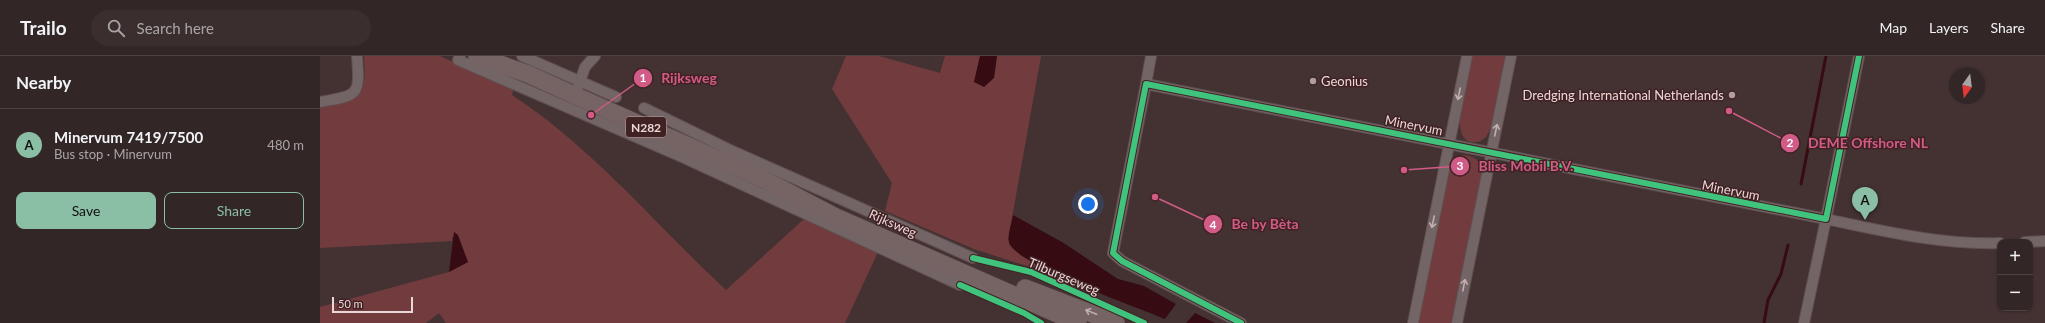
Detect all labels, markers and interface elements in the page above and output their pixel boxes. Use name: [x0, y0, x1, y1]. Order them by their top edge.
search box: [91, 10, 371, 46]
text: Trailo: [20, 16, 67, 39]
icon: search: [105, 17, 127, 39]
text: Search here: [137, 19, 214, 37]
text: Map: [1879, 19, 1907, 36]
text: Layers: [1929, 19, 1969, 36]
text: Share: [1991, 19, 2025, 36]
callout: Rijksweg: [633, 65, 725, 91]
north arrow: [1949, 68, 1985, 104]
text: Rijksweg: [661, 69, 717, 86]
text: 1: [640, 70, 647, 85]
text: Nearby: [16, 72, 71, 93]
place label: Geonius: [1321, 73, 1368, 89]
marker: Geonius: [1308, 76, 1318, 86]
one-way arrow: [1454, 87, 1462, 100]
place label: Dredging International Netherlands: [1523, 87, 1724, 103]
marker: Dredging International Netherlands: [1727, 90, 1737, 100]
street label: Minervum: [1384, 112, 1444, 138]
road number: N282: [626, 117, 666, 137]
one-way arrow: [1492, 124, 1500, 137]
text: Minervum 7419/7500: [54, 128, 203, 146]
callout: DEME Offshore NL: [1780, 130, 1936, 156]
text: DEME Offshore NL: [1808, 134, 1929, 151]
text: 2: [1787, 135, 1794, 150]
text: A: [24, 137, 34, 153]
text: 480 m: [267, 137, 304, 153]
text: Bus stop · Minervum: [54, 146, 172, 162]
callout: Bliss Mobil B.V.: [1450, 153, 1581, 179]
text: Bliss Mobil B.V.: [1479, 157, 1573, 174]
text: 3: [1457, 158, 1464, 173]
street label: Minervum: [1701, 177, 1761, 203]
pin: A: [1852, 187, 1878, 220]
button: Save: [16, 192, 156, 229]
button: Share: [164, 192, 304, 229]
your location: [1078, 194, 1098, 214]
street label: Rijksweg: [867, 205, 919, 241]
callout: Be by Bèta: [1203, 211, 1307, 237]
text: Be by Bèta: [1231, 215, 1299, 232]
one-way arrow: [1429, 215, 1437, 228]
text: 4: [1210, 217, 1217, 232]
map controls: [1997, 239, 2033, 311]
button: +: [1997, 239, 2033, 275]
street label: Tilburgseweg: [1026, 254, 1102, 298]
button: −: [1997, 275, 2033, 311]
one-way arrow: [1461, 279, 1469, 292]
scale bar: [332, 295, 413, 314]
text: 50 m: [338, 297, 363, 310]
one-way arrow: [1086, 308, 1098, 316]

